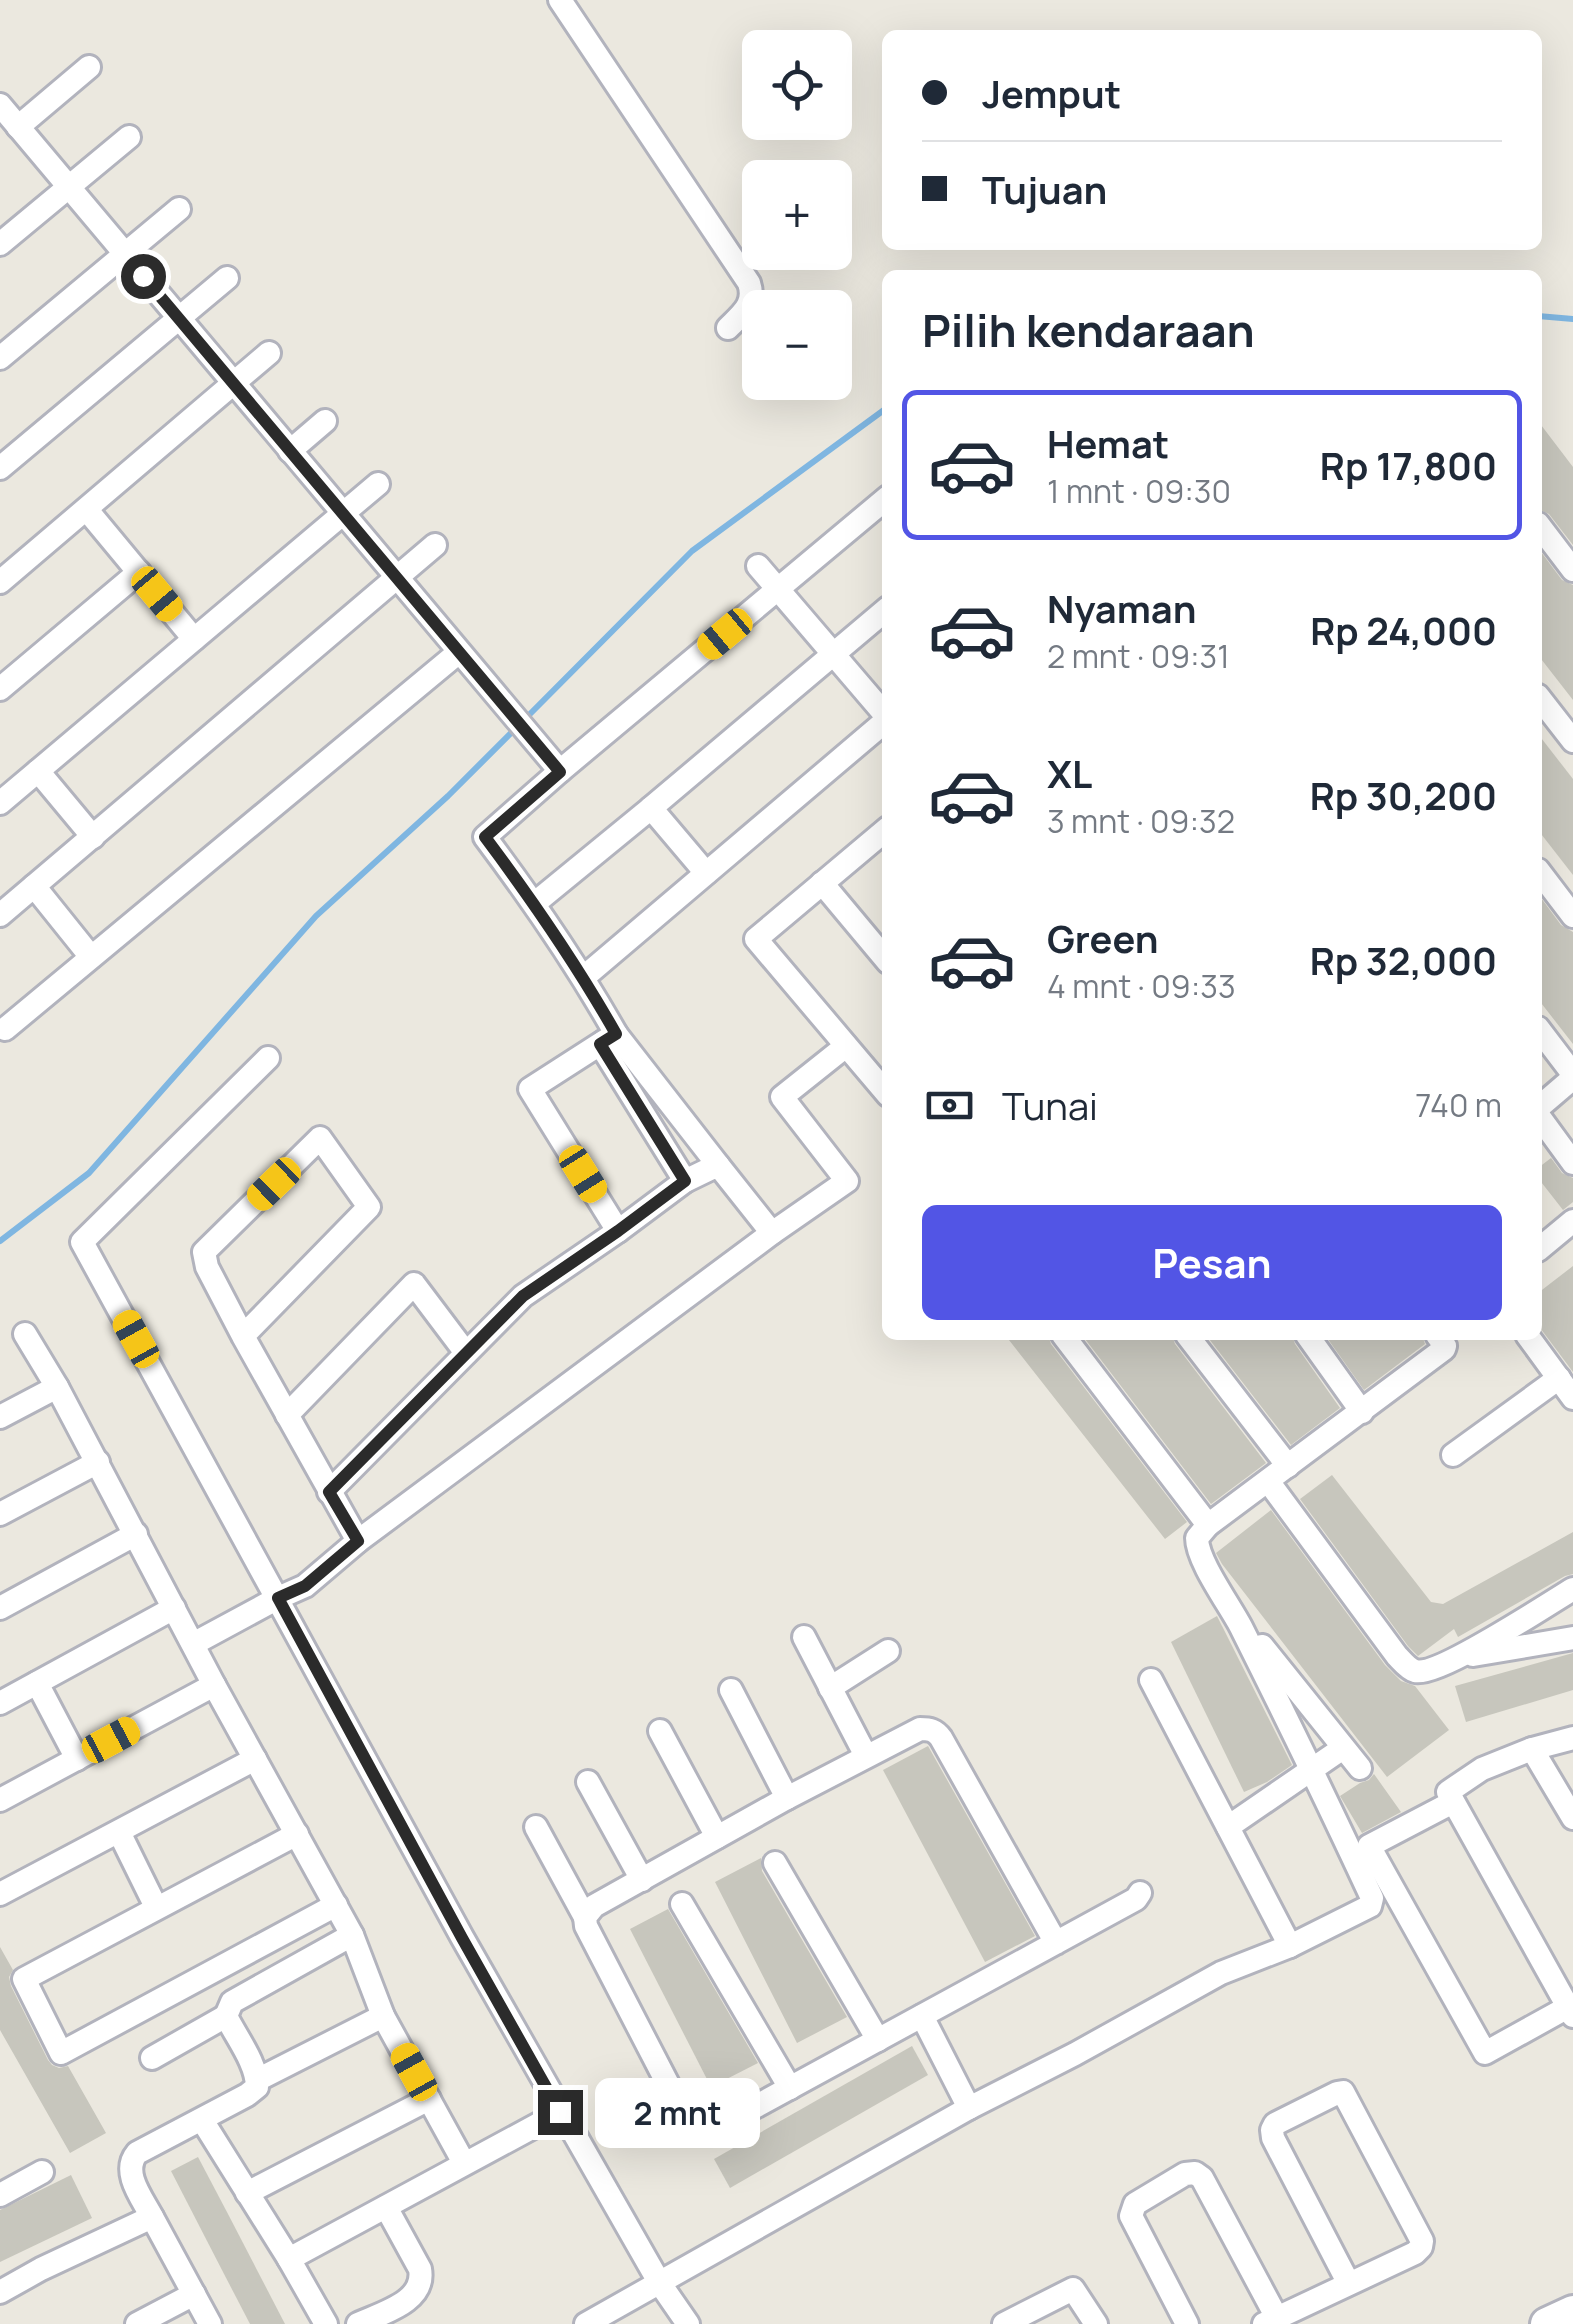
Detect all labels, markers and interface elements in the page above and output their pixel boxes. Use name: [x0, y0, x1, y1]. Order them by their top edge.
map controls: [742, 30, 852, 400]
button: locate: [742, 30, 852, 140]
text: Jemput: [982, 67, 1121, 119]
button: +: [742, 160, 852, 270]
text: Tujuan: [982, 163, 1107, 215]
route start: [121, 254, 166, 299]
button: −: [742, 290, 852, 400]
text: Pilih kendaraan: [922, 299, 1255, 361]
text: Hemat: [1047, 417, 1169, 469]
icon: car: [927, 420, 1017, 510]
text: Rp 17,800: [1320, 439, 1497, 491]
text: 1 mnt · 09:30: [1047, 469, 1231, 513]
car: [126, 561, 188, 627]
text: Nyaman: [1047, 582, 1197, 634]
icon: car: [927, 585, 1017, 675]
car: [692, 603, 758, 665]
text: Rp 24,000: [1310, 604, 1497, 656]
text: 2 mnt · 09:31: [1047, 634, 1230, 678]
text: XL: [1047, 747, 1092, 799]
icon: car: [927, 750, 1017, 840]
text: Rp 30,200: [1310, 769, 1497, 821]
text: 3 mnt · 09:32: [1047, 799, 1235, 843]
text: Green: [1047, 912, 1159, 964]
icon: car: [927, 915, 1017, 1005]
text: Rp 32,000: [1310, 934, 1497, 986]
text: 4 mnt · 09:33: [1047, 964, 1236, 1008]
icon: cash: [922, 1078, 977, 1133]
text: Tunai: [1002, 1079, 1098, 1131]
text: 740 m: [1415, 1083, 1502, 1127]
car: [554, 1141, 612, 1207]
car: [242, 1152, 306, 1216]
button: Pesan: [922, 1205, 1502, 1320]
car: [108, 1305, 164, 1373]
car: [77, 1713, 145, 1767]
car: [386, 2038, 442, 2106]
callout: 2 mnt: [595, 2077, 760, 2147]
route end: [538, 2090, 583, 2135]
text: 2 mnt: [633, 2091, 722, 2135]

